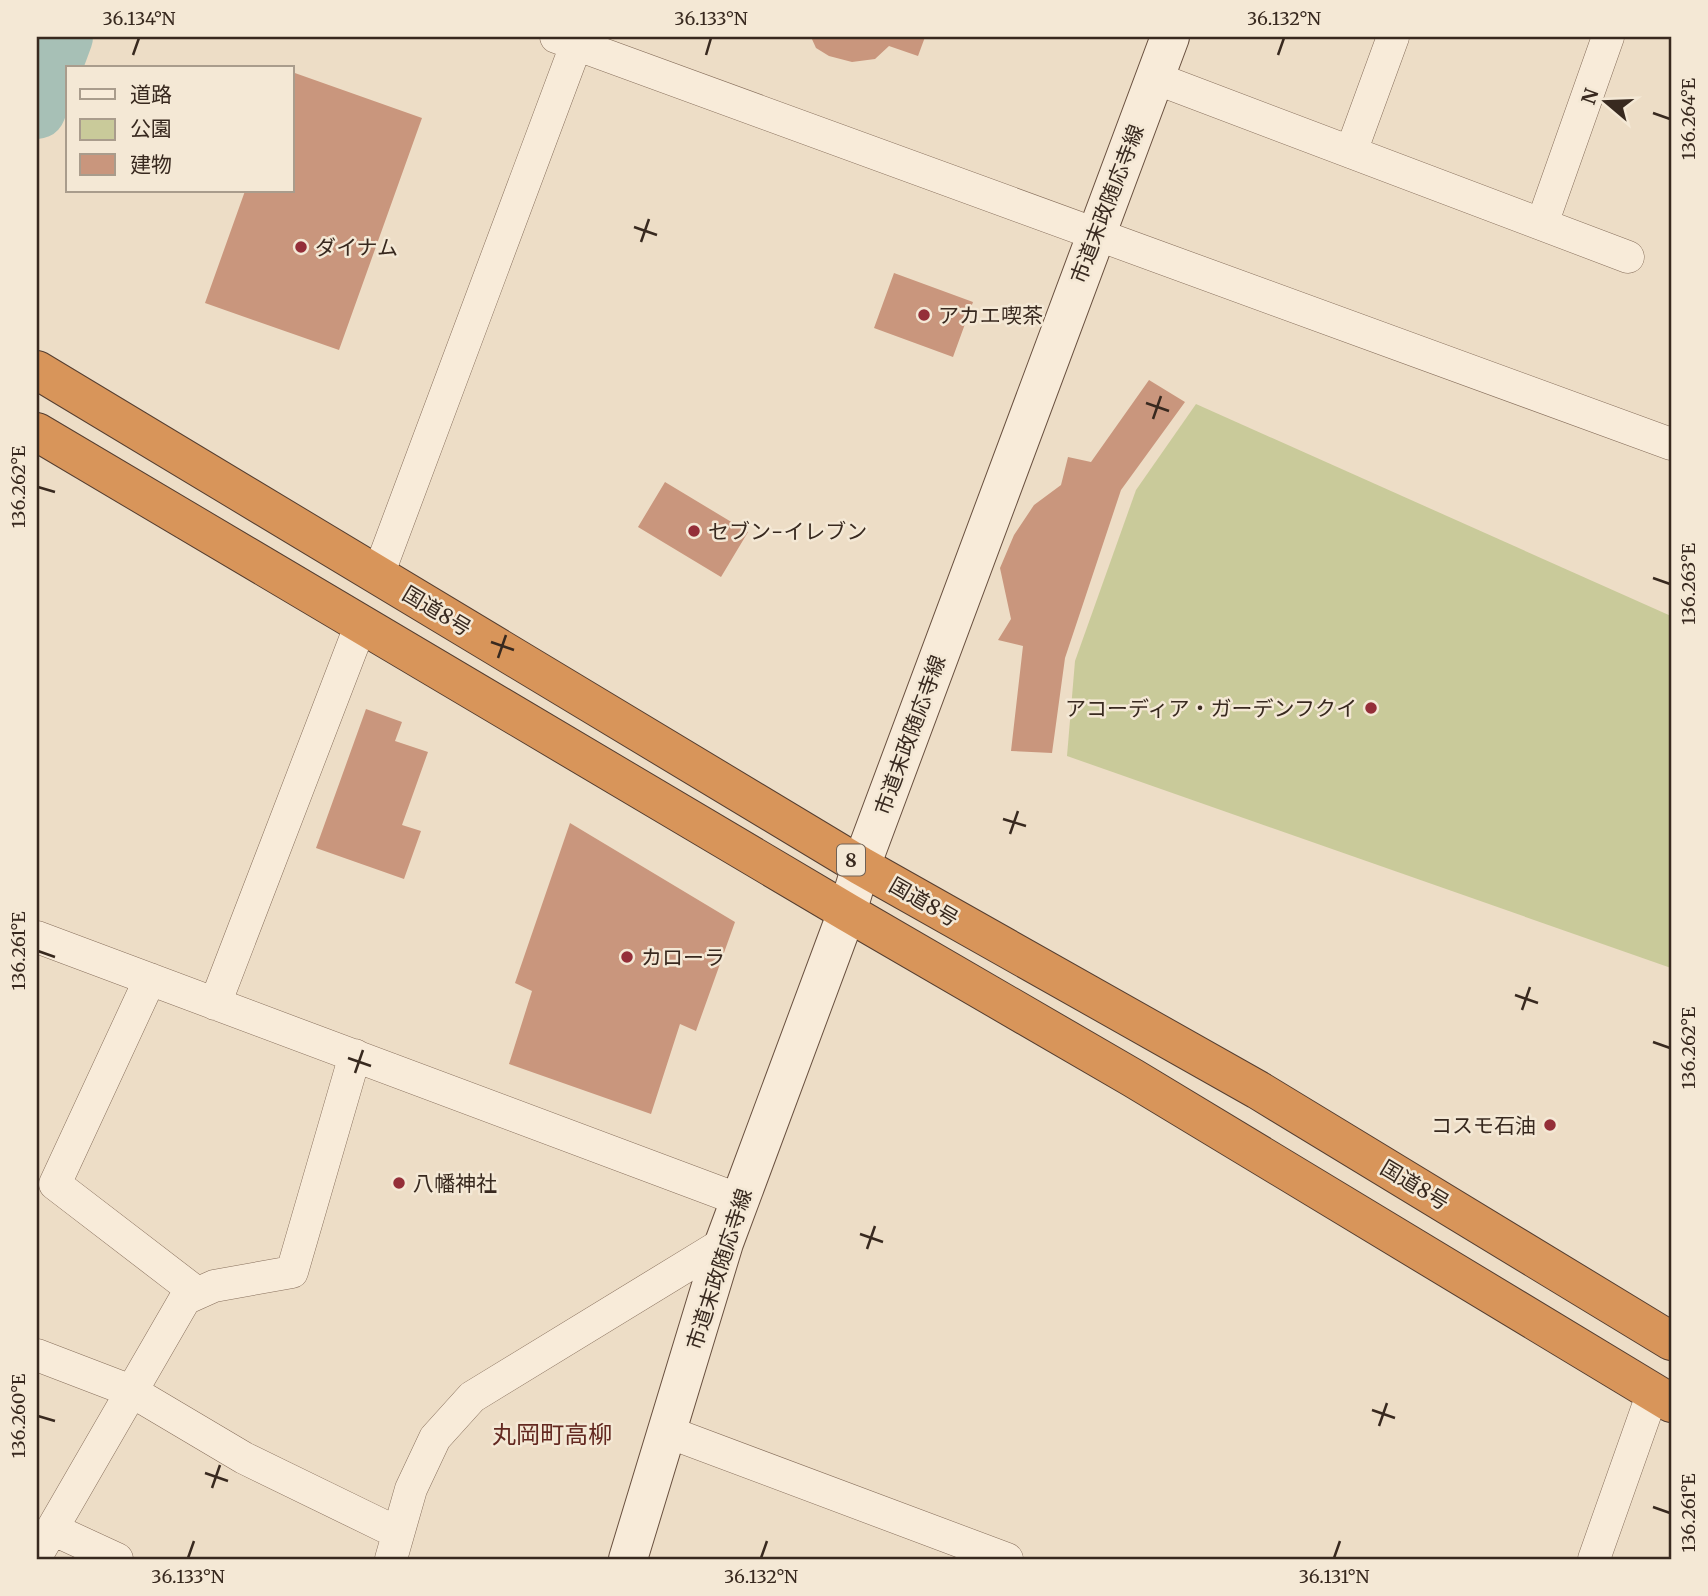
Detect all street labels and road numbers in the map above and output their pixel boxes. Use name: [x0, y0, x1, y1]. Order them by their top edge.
street label: 市道末政随応寺線: [1064, 121, 1150, 287]
street label: 国道8号: [398, 580, 476, 642]
street label: 市道末政随応寺線: [869, 651, 951, 819]
road number: 8: [837, 845, 865, 876]
street label: 国道8号: [885, 871, 963, 933]
street label: 国道8号: [1376, 1154, 1454, 1216]
street label: 市道末政随応寺線: [680, 1185, 758, 1353]

